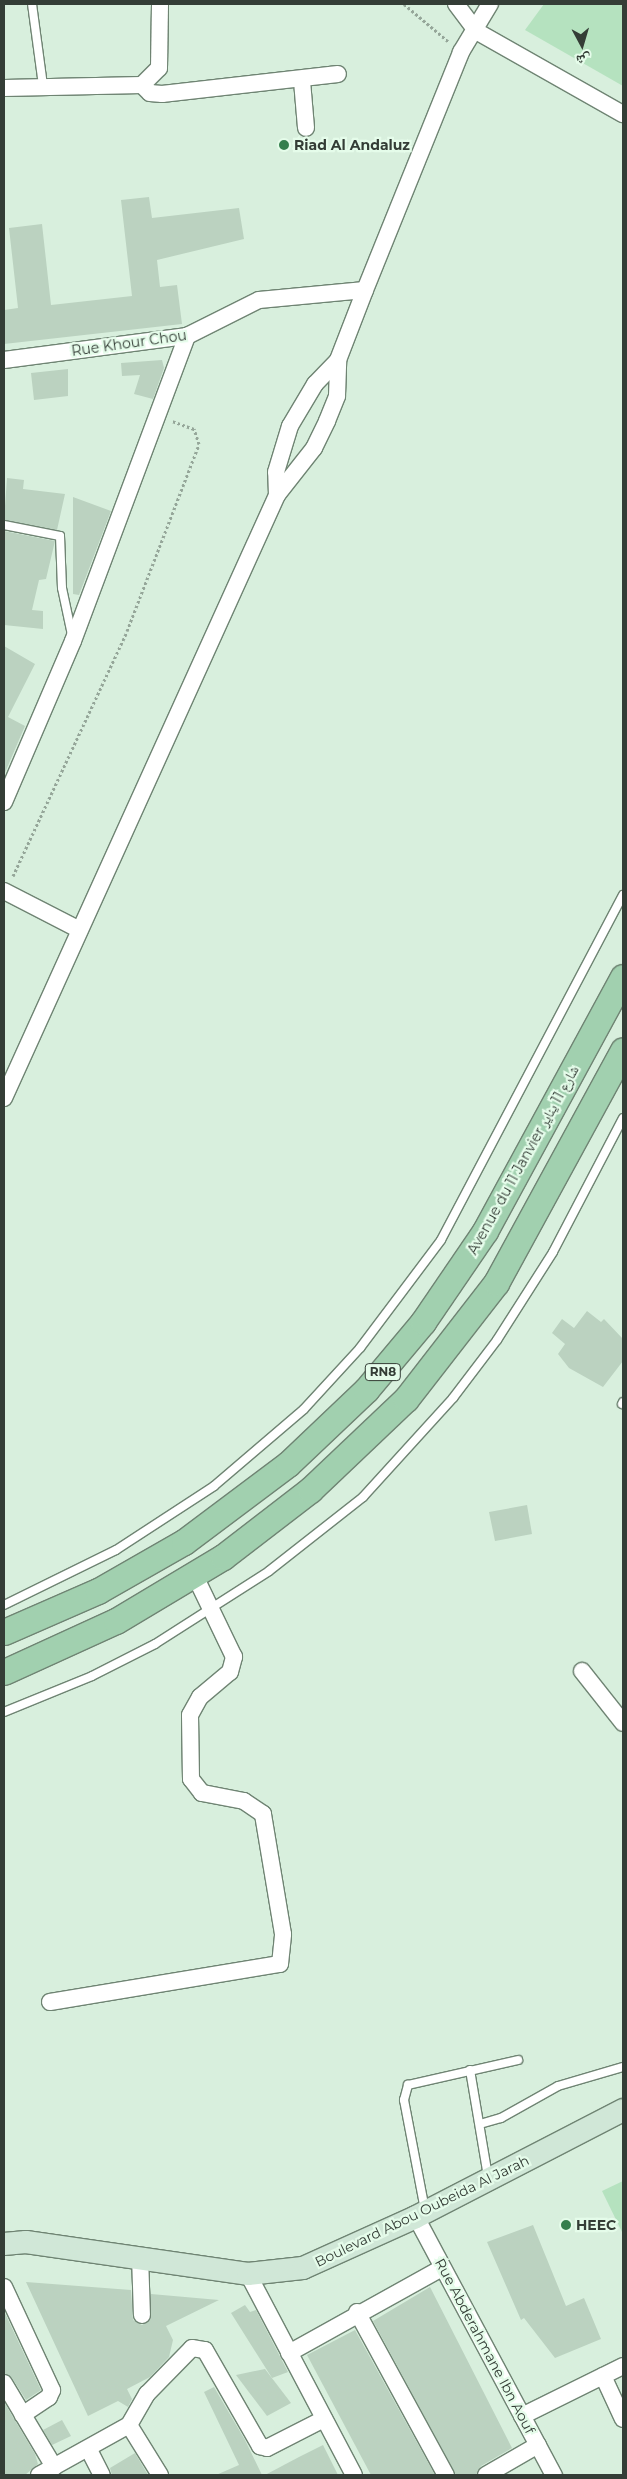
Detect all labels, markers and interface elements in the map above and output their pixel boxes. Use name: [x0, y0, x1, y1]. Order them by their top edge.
north arrow: [557, 20, 607, 70]
text: ش: [575, 50, 592, 70]
place label: Riad Al Andaluz: [294, 137, 410, 153]
marker: Riad Al Andaluz: [278, 139, 290, 151]
street label: Rue Khour Chou: [70, 327, 188, 359]
street label: Avenue du 11 Janvier شارع 11 يناير: [464, 1063, 582, 1257]
road number: RN8: [364, 1362, 402, 1381]
street label: Boulevard Abou Oubeida Al Jarah: [312, 2152, 532, 2270]
place label: HEEC: [576, 2217, 616, 2233]
marker: HEEC: [560, 2219, 572, 2231]
street label: Rue Abderahmane Ibn Aouf: [431, 2255, 539, 2437]

